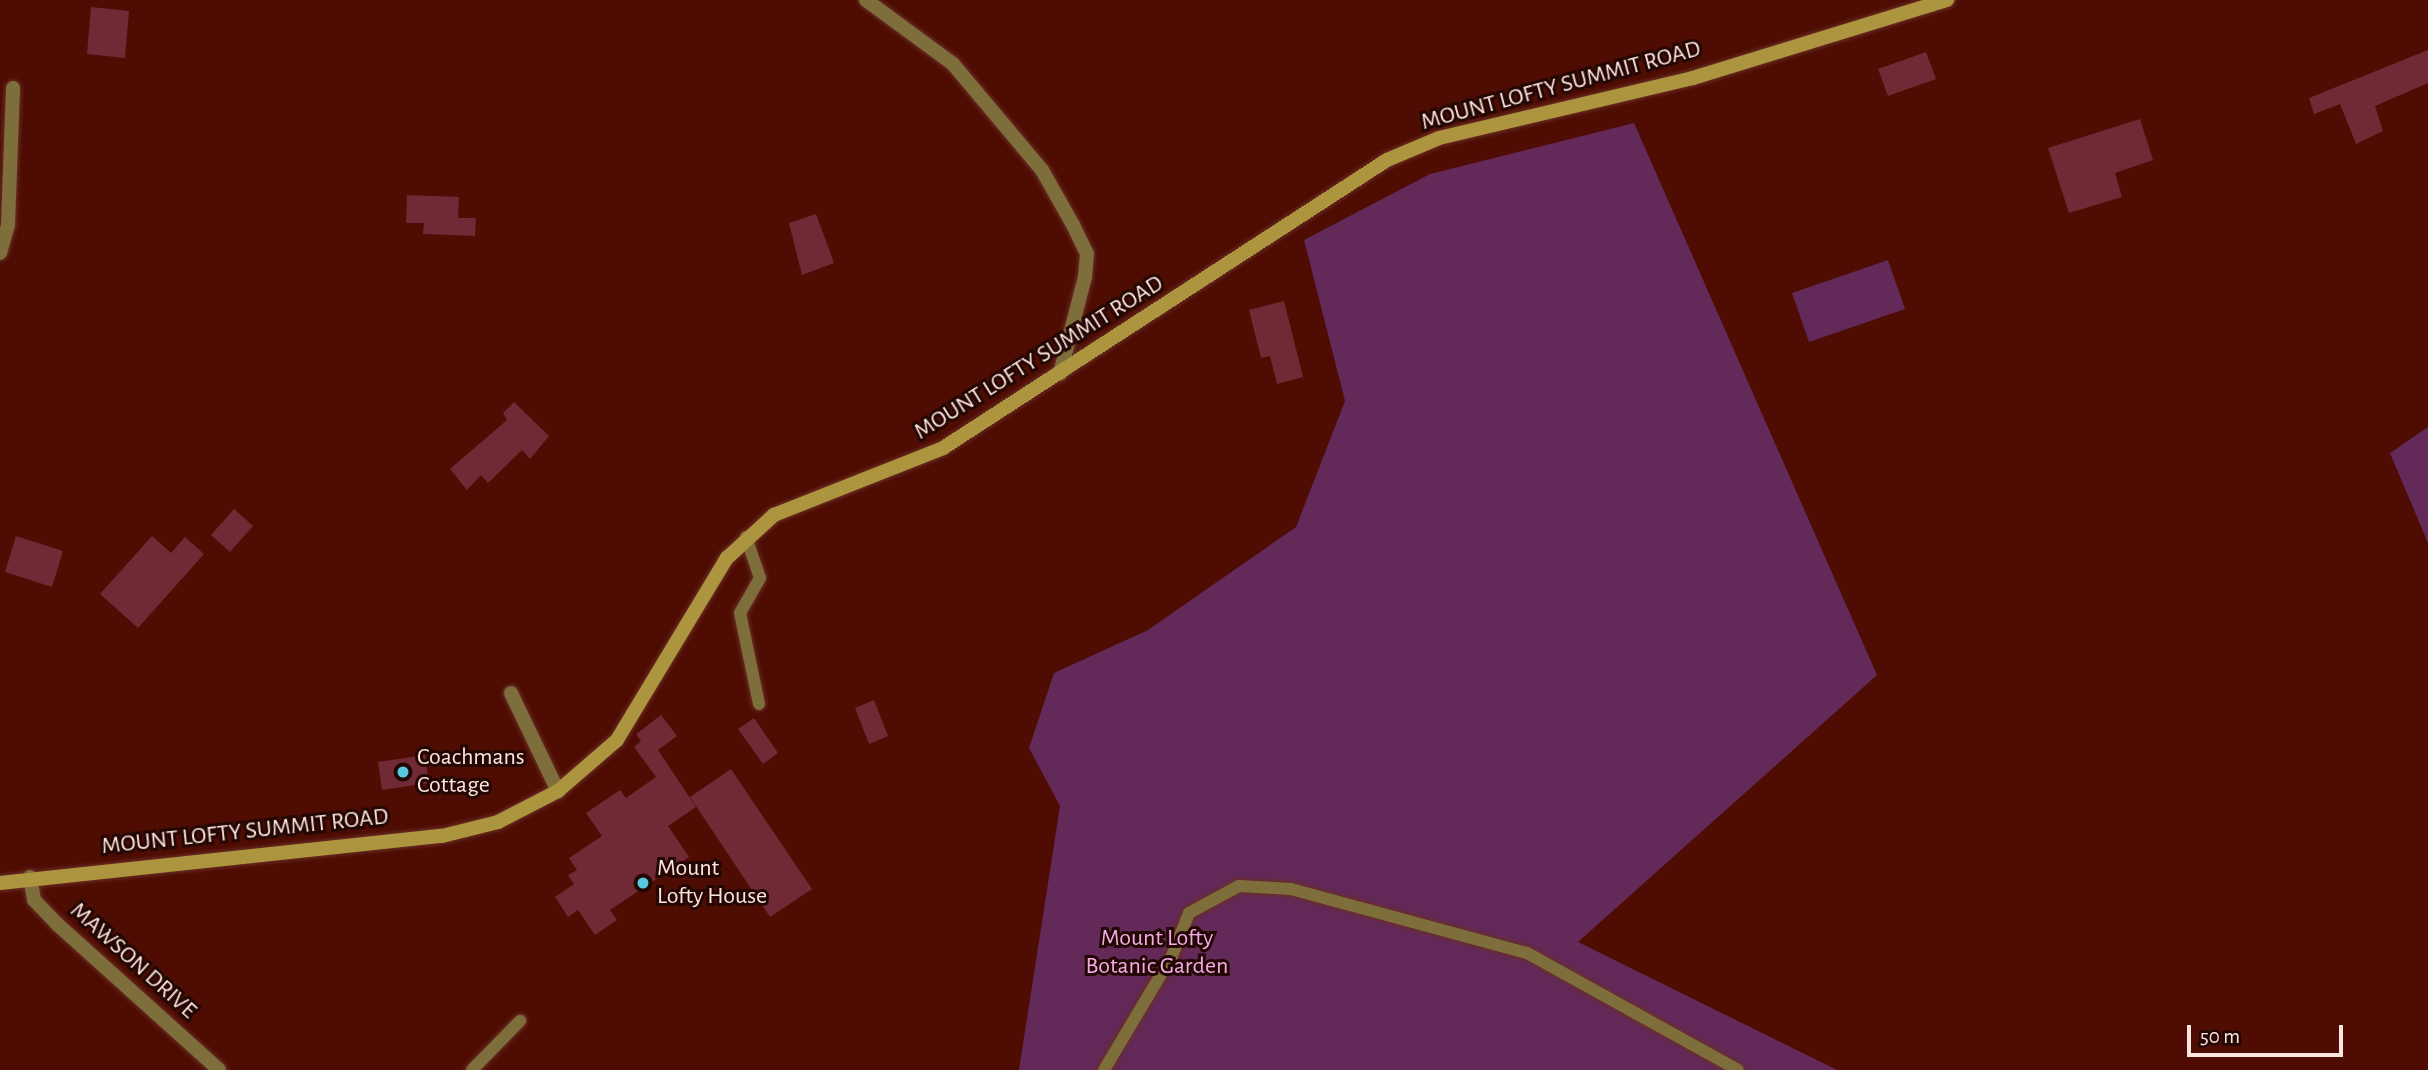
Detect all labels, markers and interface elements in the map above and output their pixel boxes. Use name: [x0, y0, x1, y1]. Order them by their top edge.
street label: MOUNT LOFTY SUMMIT ROAD: [1418, 35, 1704, 137]
street label: MOUNT LOFTY SUMMIT ROAD: [909, 269, 1169, 447]
place label: Coachmans Cottage: [417, 744, 525, 800]
marker: Coachmans Cottage: [395, 764, 411, 780]
street label: MOUNT LOFTY SUMMIT ROAD: [100, 803, 390, 861]
place label: Mount Lofty House: [657, 855, 767, 911]
marker: Mount Lofty House: [635, 875, 651, 891]
street label: MAWSON DRIVE: [64, 897, 202, 1025]
park label: Mount Lofty Botanic Garden: [1086, 925, 1228, 981]
scale bar: [2190, 1010, 2346, 1054]
text: 50 m: [2200, 1026, 2240, 1047]

